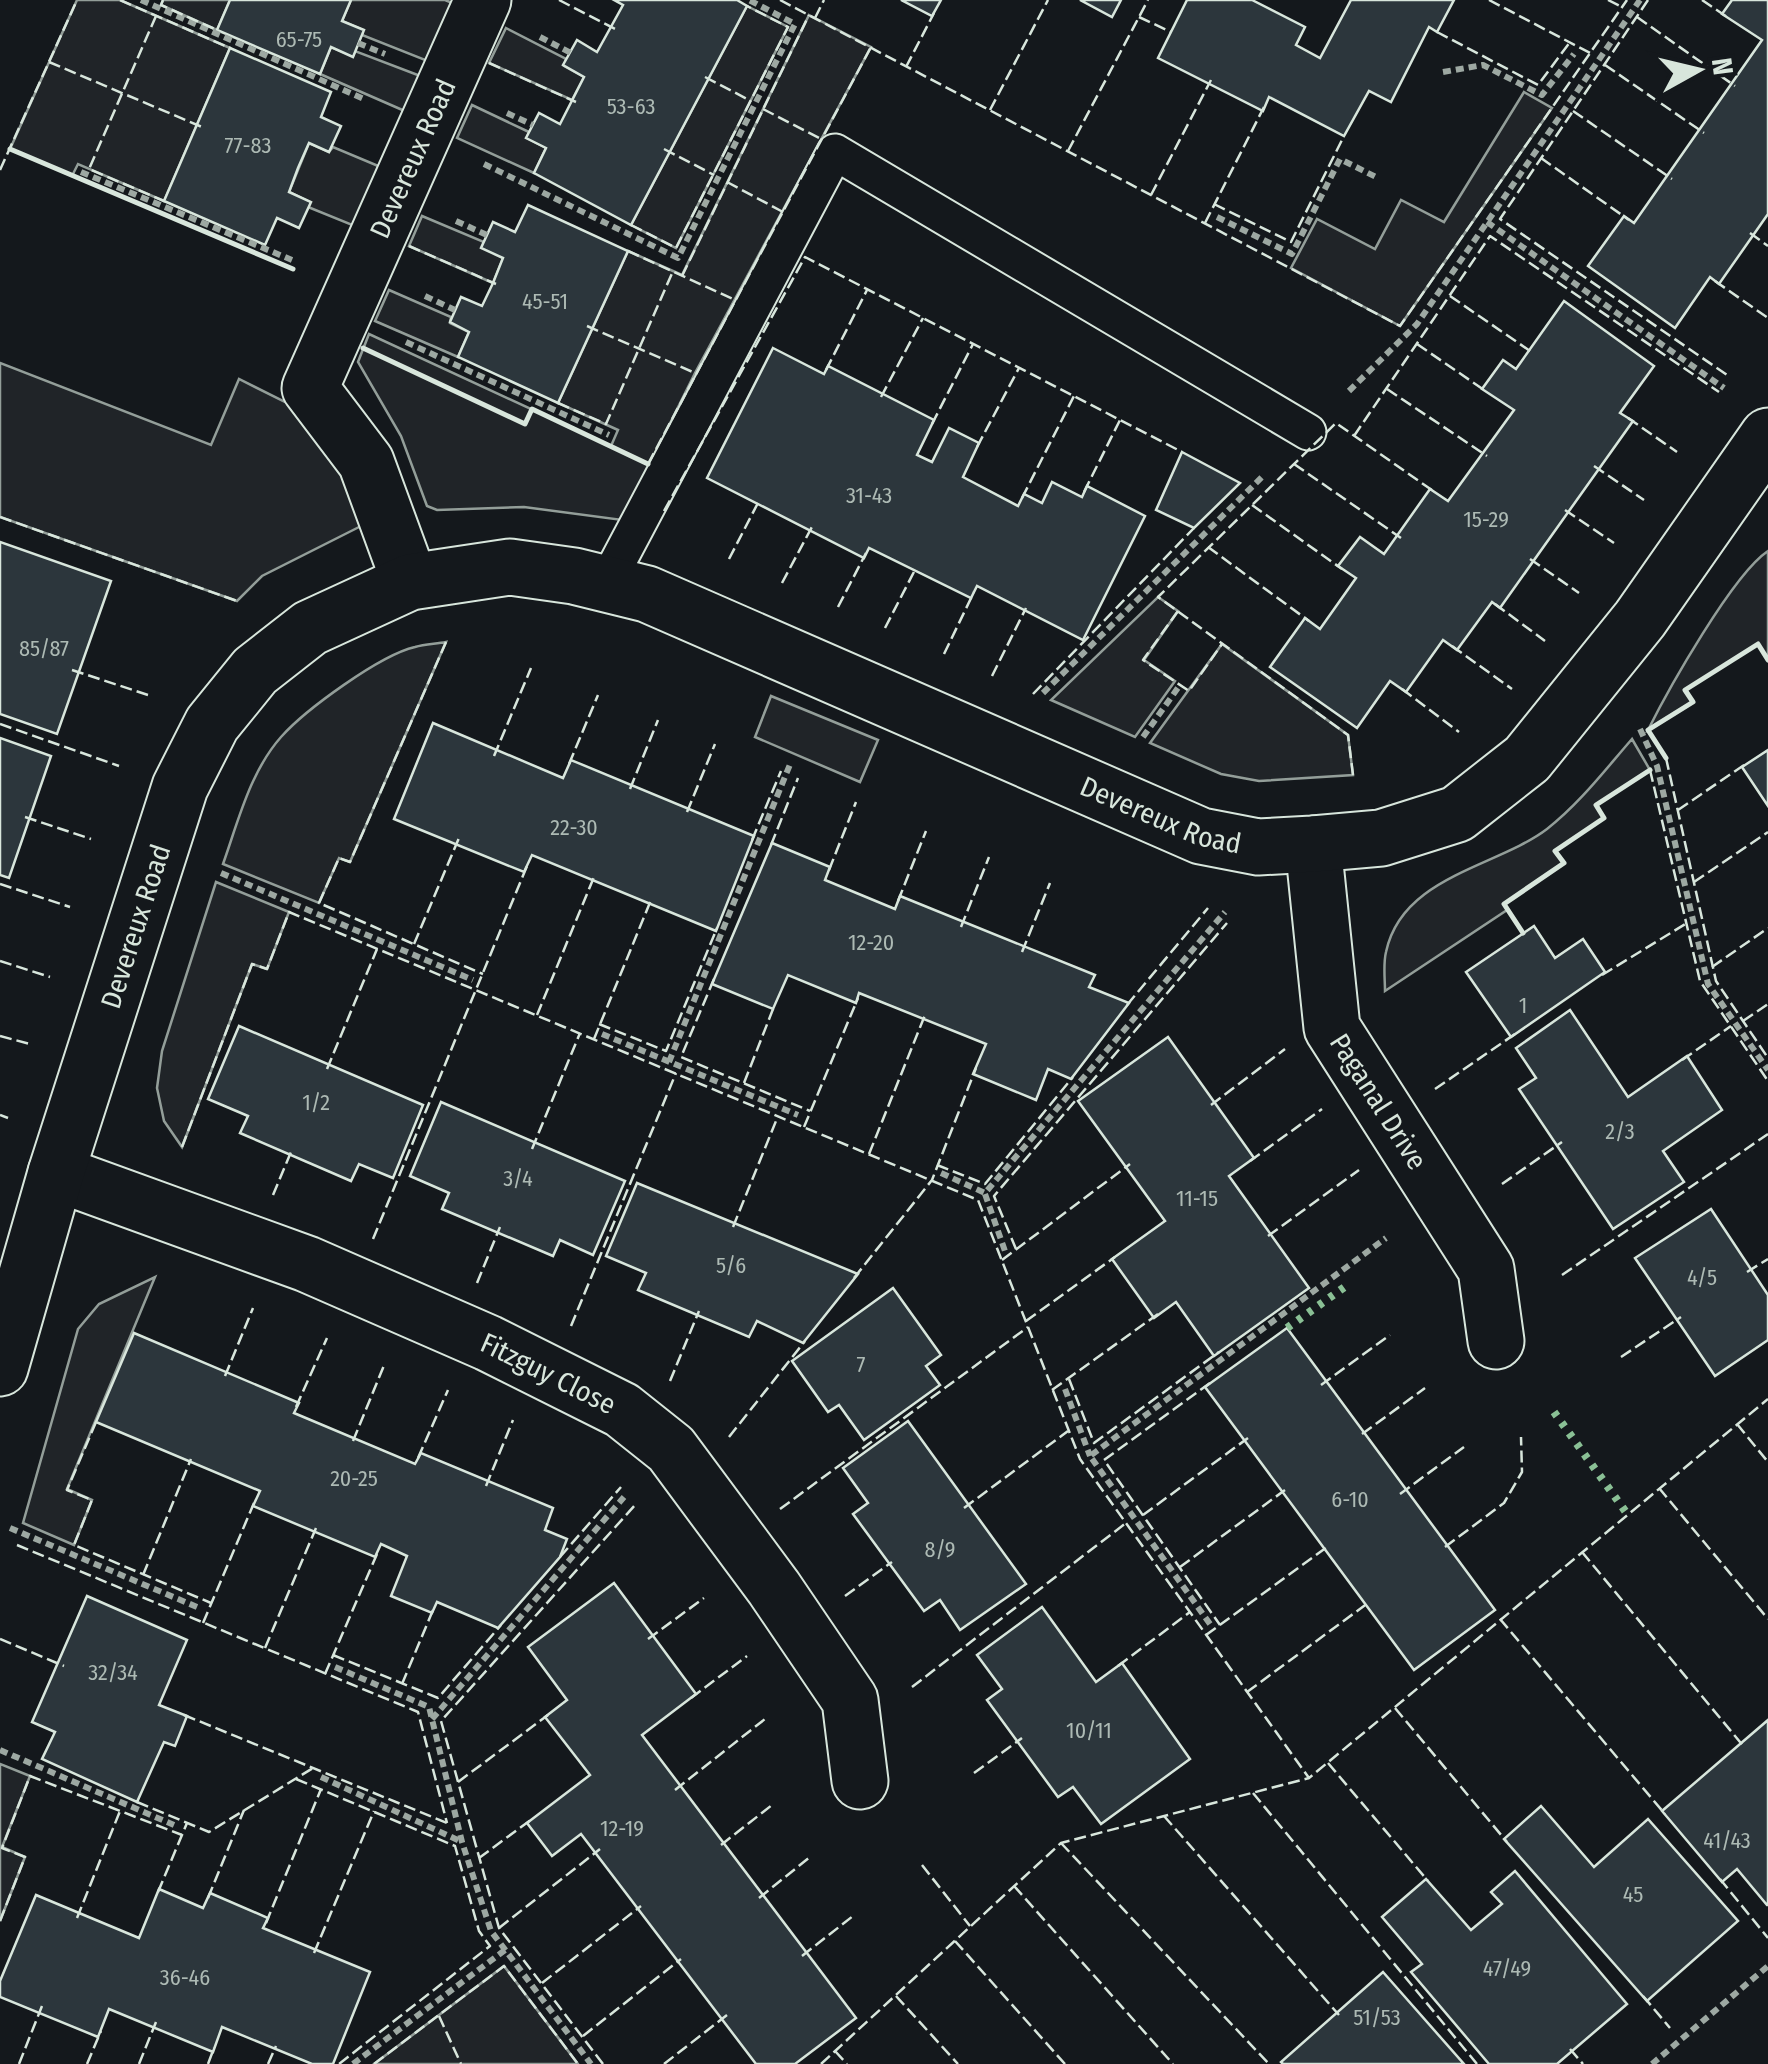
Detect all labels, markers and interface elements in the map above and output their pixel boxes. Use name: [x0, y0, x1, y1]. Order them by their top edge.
north arrow: [1648, 20, 1748, 120]
house number: 65-75: [276, 26, 322, 53]
text: N: [1705, 56, 1740, 77]
street label: Devereux Road: [363, 74, 462, 243]
house number: 53-63: [607, 93, 655, 120]
house number: 77-83: [225, 132, 271, 159]
house number: 45-51: [522, 288, 568, 315]
house number: 31-43: [846, 482, 892, 509]
house number: 15-29: [1463, 506, 1509, 533]
house number: 85/87: [19, 635, 69, 662]
street label: Devereux Road: [1075, 769, 1244, 860]
house number: 22-30: [550, 814, 598, 841]
street label: Devereux Road: [93, 840, 177, 1013]
house number: 12-20: [848, 929, 894, 956]
house number: 1: [1519, 992, 1527, 1019]
street label: Paganal Drive: [1323, 1027, 1434, 1175]
house number: 1/2: [302, 1089, 330, 1116]
house number: 2/3: [1605, 1118, 1635, 1145]
house number: 3/4: [503, 1165, 533, 1192]
house number: 11-15: [1176, 1185, 1218, 1212]
house number: 5/6: [716, 1252, 746, 1279]
house number: 4/5: [1687, 1264, 1717, 1291]
street label: Fitzguy Close: [476, 1326, 621, 1421]
house number: 7: [857, 1351, 866, 1378]
house number: 20-25: [330, 1465, 378, 1492]
house number: 6-10: [1331, 1486, 1369, 1513]
house number: 8/9: [924, 1536, 956, 1563]
house number: 32/34: [88, 1659, 138, 1686]
house number: 10/11: [1066, 1717, 1112, 1744]
house number: 12-19: [600, 1815, 644, 1842]
house number: 41/43: [1703, 1827, 1751, 1854]
house number: 45: [1623, 1881, 1643, 1908]
house number: 47/49: [1483, 1955, 1531, 1982]
house number: 36-46: [160, 1964, 210, 1991]
house number: 51/53: [1353, 2004, 1401, 2031]

